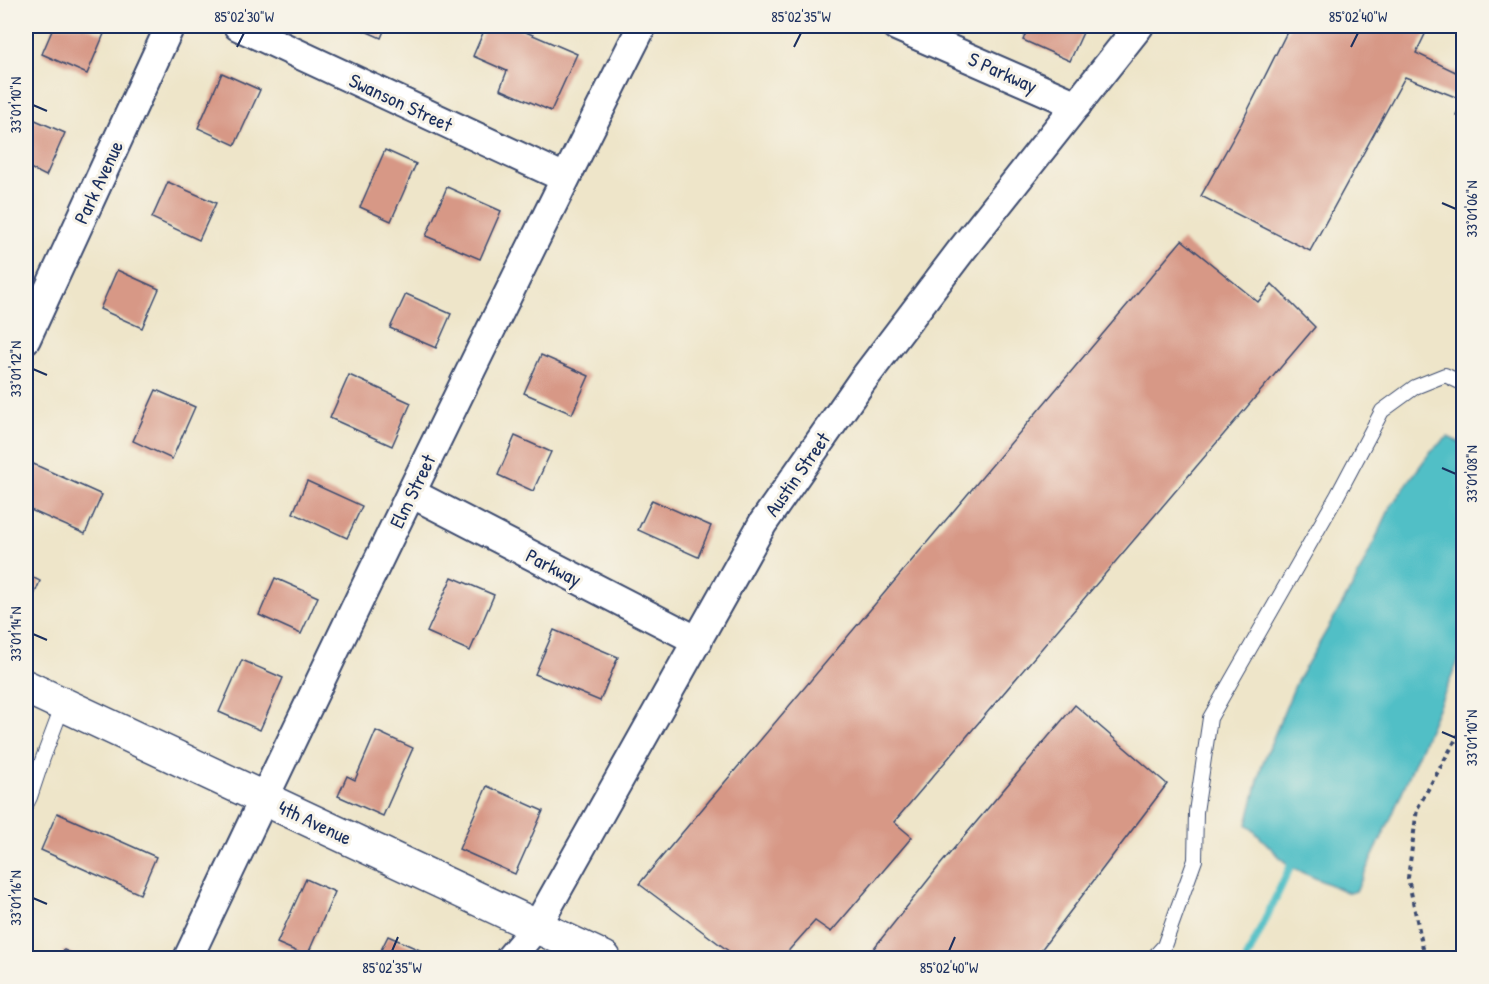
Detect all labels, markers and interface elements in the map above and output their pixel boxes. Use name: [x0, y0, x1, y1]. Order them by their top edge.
text: 85°02'30"W: [214, 6, 275, 27]
text: 85°02'35"W: [771, 6, 831, 27]
text: 85°02'40"W: [1329, 6, 1388, 27]
street label: S Parkway: [964, 45, 1042, 99]
street label: Swanson Street: [345, 66, 458, 138]
text: 33°01'10"N: [5, 77, 26, 133]
street label: Park Avenue: [67, 136, 129, 228]
text: 33°01'06"N: [1461, 181, 1482, 237]
text: 33°01'12"N: [5, 341, 26, 397]
street label: Austin Street: [758, 426, 837, 521]
text: 33°01'08"N: [1461, 445, 1482, 503]
street label: Elm Street: [383, 449, 442, 532]
street label: Parkway: [522, 542, 586, 592]
text: 33°01'14"N: [5, 606, 26, 662]
text: 33°01'10"N: [1461, 710, 1482, 766]
street label: 4th Avenue: [274, 793, 356, 851]
text: 33°01'16"N: [5, 870, 26, 926]
text: 85°02'35"W: [362, 957, 422, 978]
text: 85°02'40"W: [920, 957, 979, 978]

